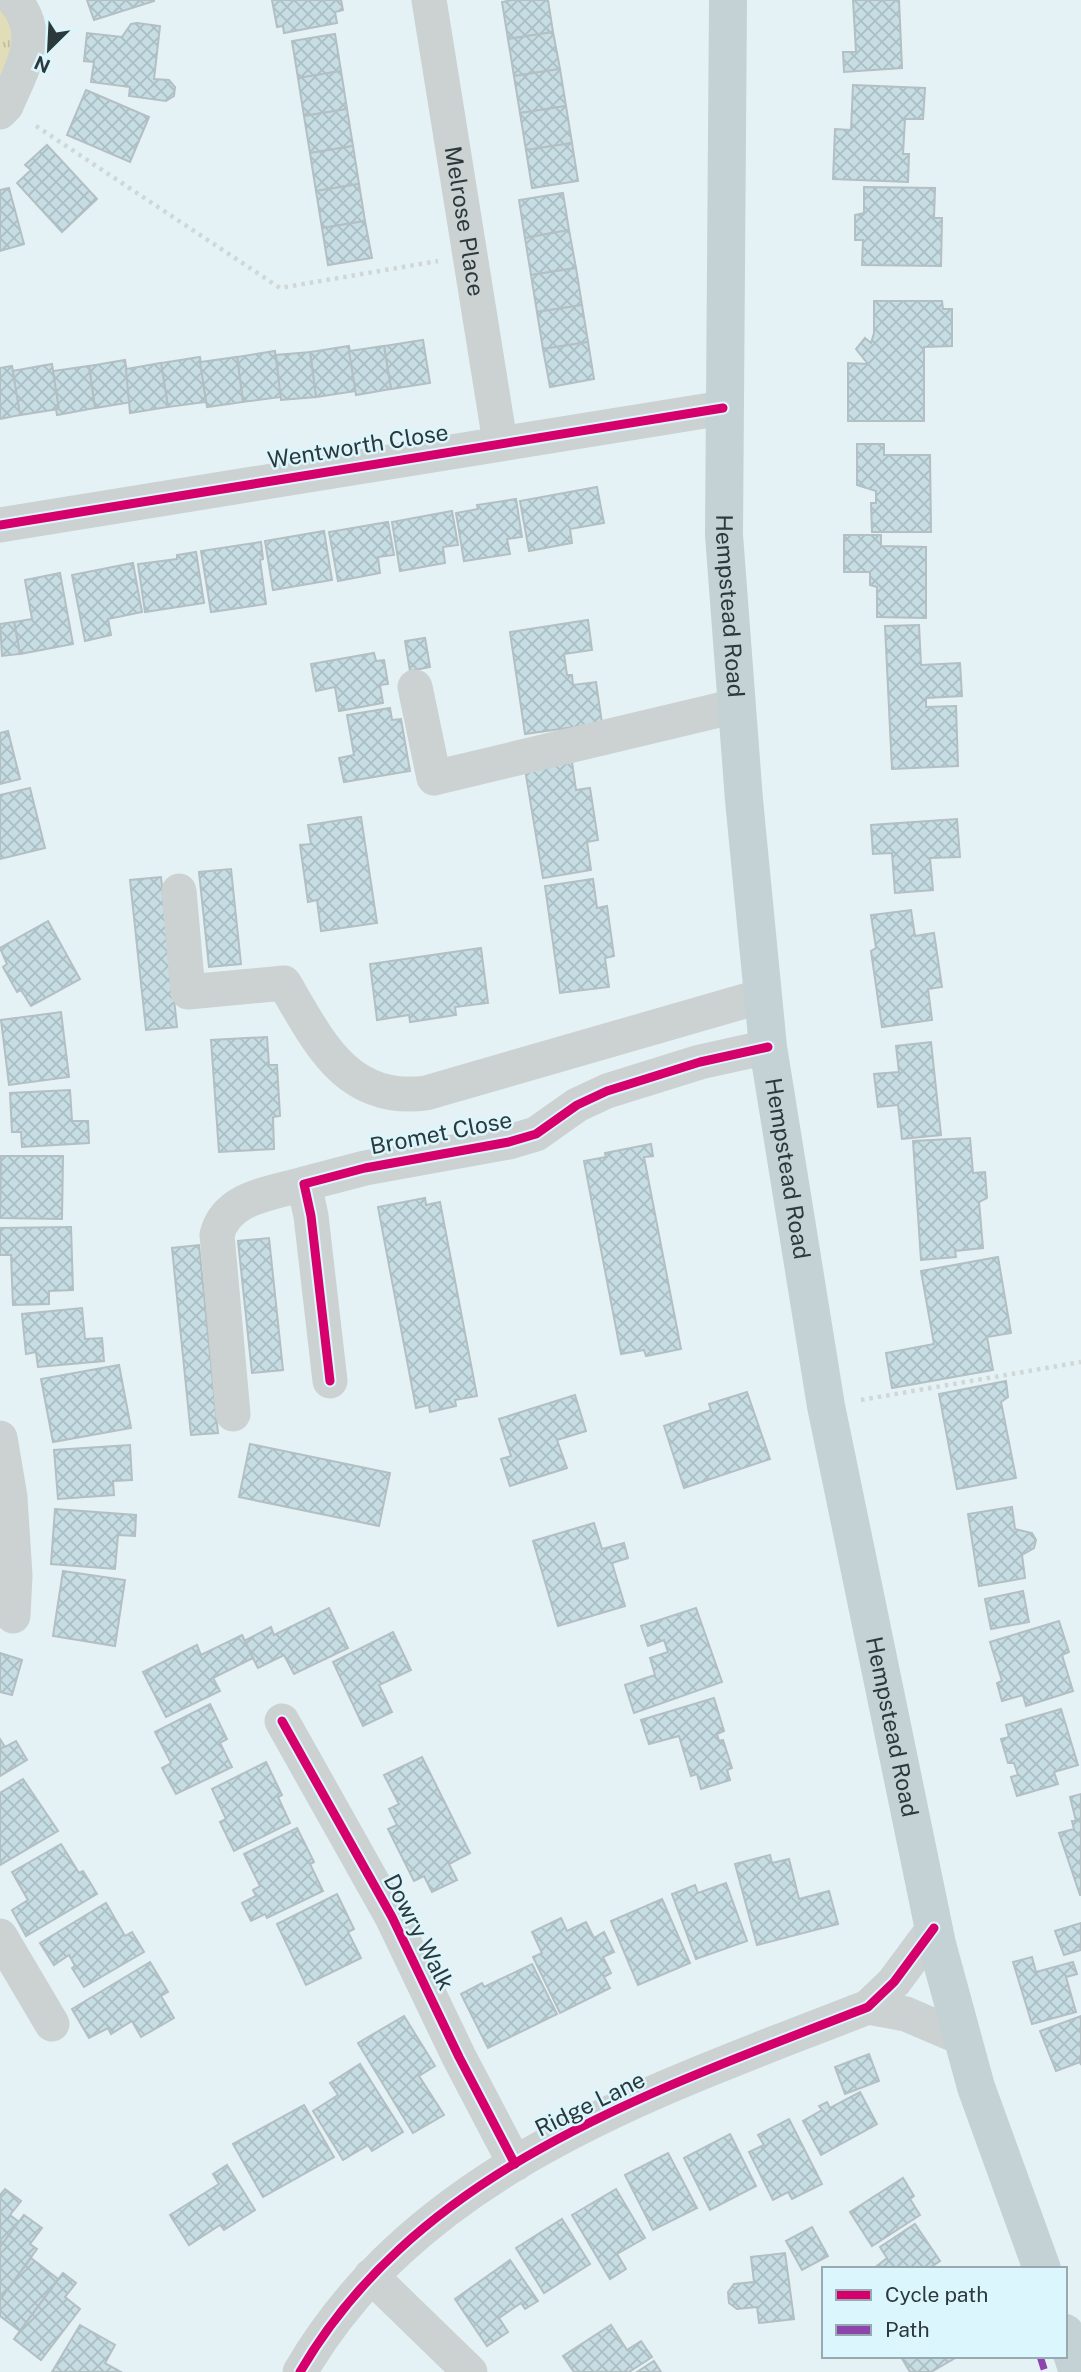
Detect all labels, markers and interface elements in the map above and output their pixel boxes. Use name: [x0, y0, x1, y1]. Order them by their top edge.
north arrow: [14, 14, 84, 84]
text: N: [31, 51, 53, 78]
street label: Melrose Place: [440, 144, 490, 298]
street label: Wentworth Close: [266, 418, 450, 473]
street label: Hempstead Road: [711, 514, 750, 698]
street label: Hempstead Road: [760, 1076, 816, 1261]
street label: Bromet Close: [368, 1106, 514, 1159]
street label: Hempstead Road: [861, 1634, 924, 1819]
street label: Dowry Walk: [379, 1869, 460, 1994]
street label: Ridge Lane: [530, 2065, 649, 2142]
legend: [822, 2267, 1067, 2358]
text: Cycle path: [885, 2282, 988, 2307]
text: Path: [885, 2317, 930, 2342]

